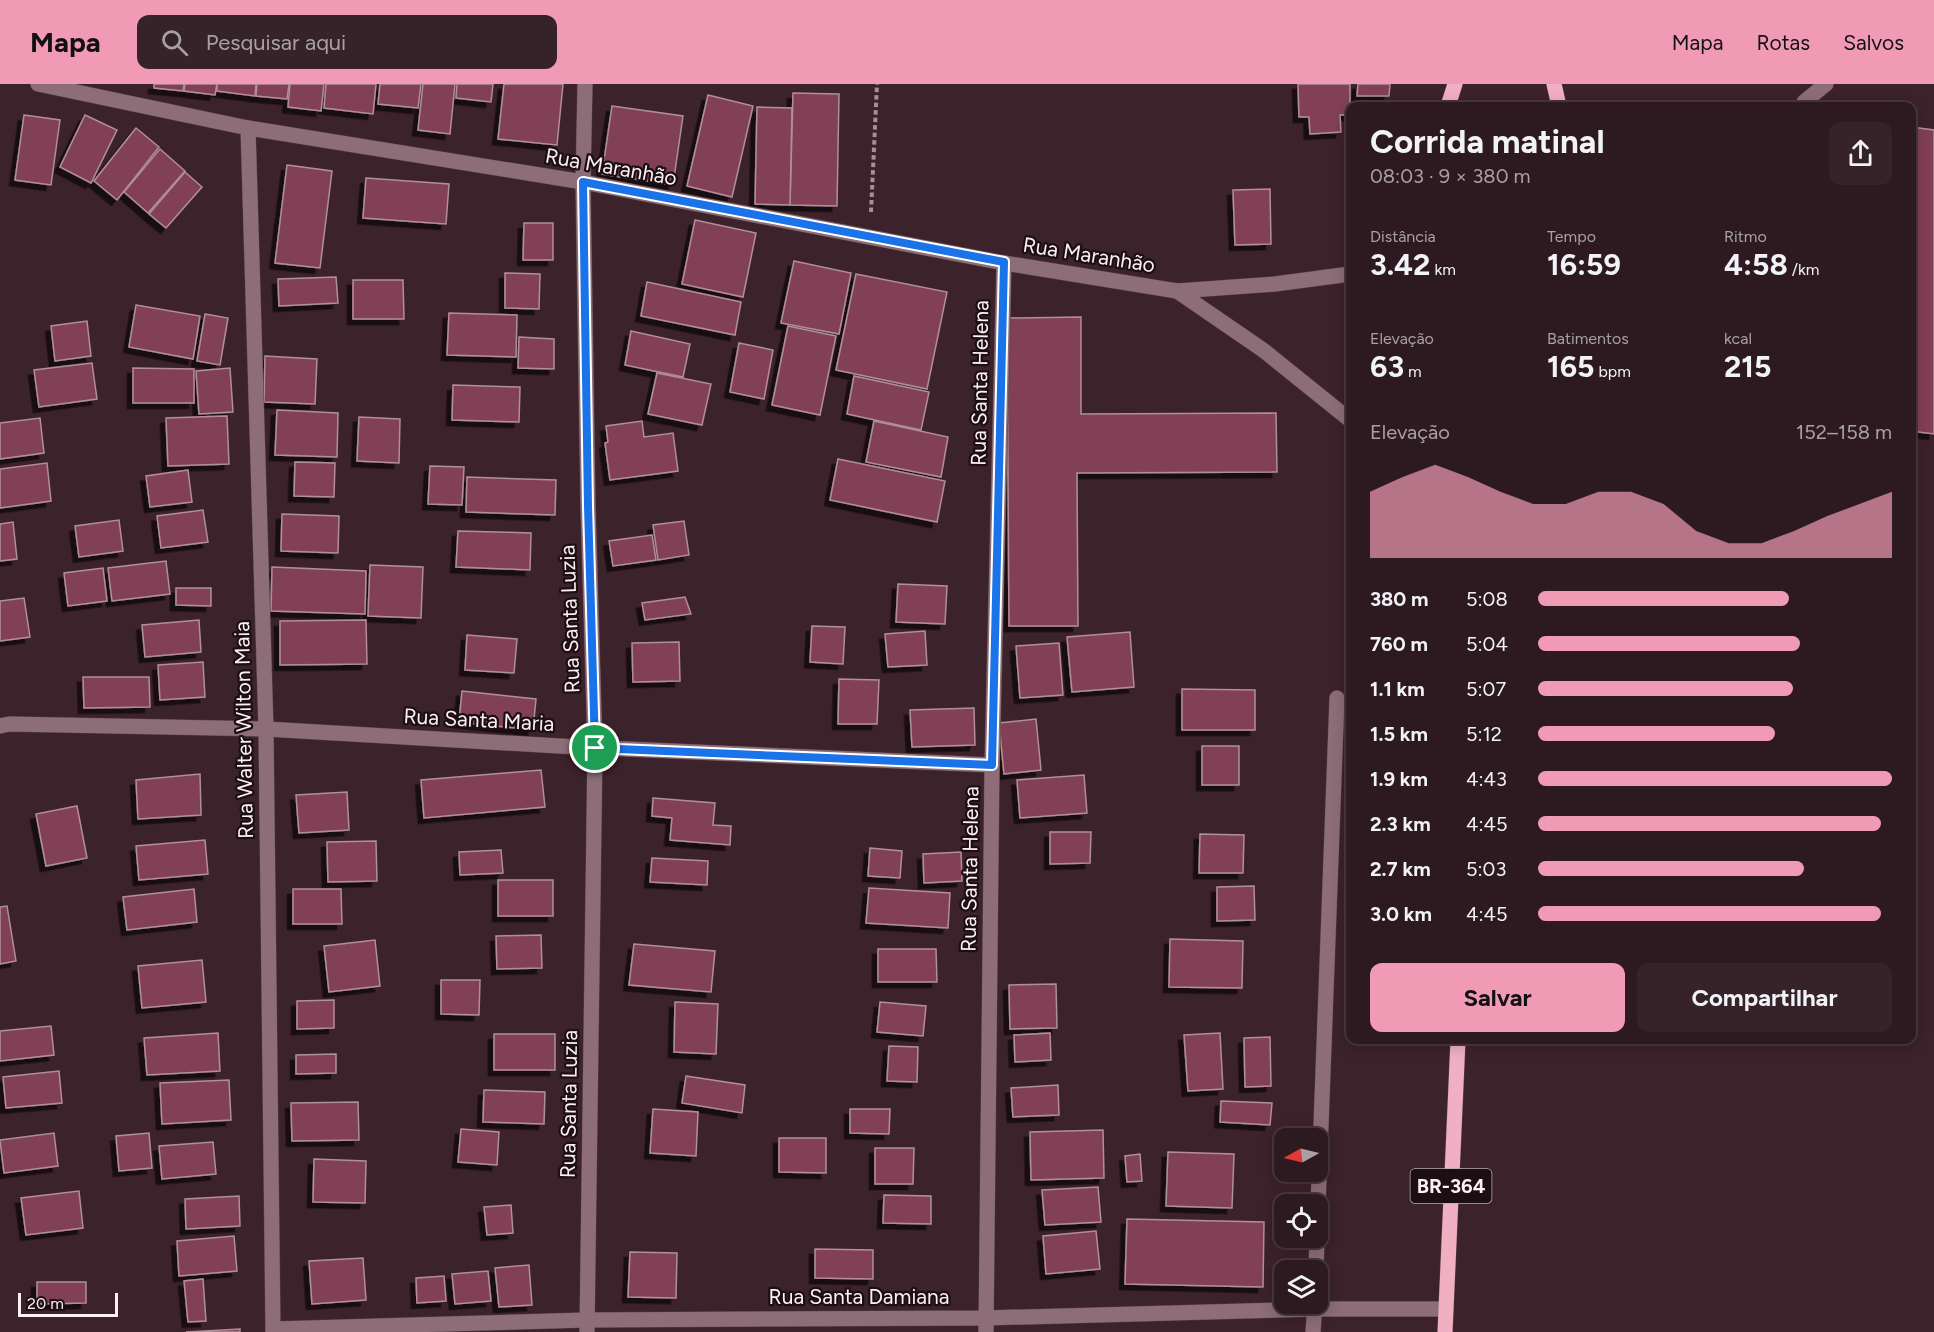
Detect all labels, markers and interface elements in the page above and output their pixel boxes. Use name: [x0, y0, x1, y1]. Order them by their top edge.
search box: [137, 15, 557, 69]
text: Mapa: [30, 25, 101, 59]
icon: search: [158, 26, 191, 59]
text: Pesquisar aqui: [206, 29, 346, 56]
text: Mapa: [1672, 30, 1723, 55]
text: Rotas: [1756, 30, 1810, 55]
text: Salvos: [1843, 30, 1904, 55]
text: Corrida matinal: [1370, 122, 1605, 161]
button: share: [1829, 122, 1892, 185]
street label: Rua Maranhão: [543, 143, 679, 190]
text: 08:03 · 9 × 380 m: [1370, 164, 1530, 188]
text: Distância: [1370, 227, 1436, 246]
text: Tempo: [1547, 227, 1596, 246]
text: Ritmo: [1724, 227, 1767, 246]
street label: Rua Maranhão: [1021, 232, 1157, 277]
text: 3.42: [1370, 246, 1430, 283]
text: 16:59: [1547, 246, 1621, 283]
text: 4:58: [1724, 246, 1788, 283]
text: km: [1430, 260, 1456, 279]
text: /km: [1788, 260, 1819, 279]
street label: Rua Santa Helena: [966, 300, 993, 466]
text: Elevação: [1370, 329, 1434, 348]
text: Batimentos: [1547, 329, 1629, 348]
text: kcal: [1724, 329, 1752, 348]
text: 63: [1370, 348, 1404, 385]
text: 165: [1547, 348, 1595, 385]
text: 215: [1724, 348, 1771, 385]
text: m: [1404, 362, 1422, 381]
text: bpm: [1595, 362, 1631, 381]
text: Elevação: [1370, 420, 1450, 444]
text: 152–158 m: [1796, 420, 1892, 444]
street label: Rua Santa Luzia: [554, 544, 585, 694]
text: 380 m: [1370, 587, 1429, 611]
text: 5:08: [1466, 587, 1508, 611]
street label: Rua Walter Wilton Maia: [229, 621, 258, 839]
text: 760 m: [1370, 632, 1428, 656]
text: 5:04: [1466, 632, 1508, 656]
text: 1.1 km: [1370, 677, 1425, 701]
text: 5:07: [1466, 677, 1506, 701]
street label: Rua Santa Maria: [403, 703, 555, 736]
pin: [569, 722, 620, 773]
text: 1.5 km: [1370, 722, 1428, 746]
text: 5:12: [1466, 722, 1502, 746]
icon: arrive: [578, 731, 611, 764]
text: 1.9 km: [1370, 767, 1428, 791]
text: 4:43: [1466, 767, 1507, 791]
street label: Rua Santa Helena: [956, 786, 983, 952]
text: 2.3 km: [1370, 812, 1431, 836]
text: 4:45: [1466, 812, 1507, 836]
text: 2.7 km: [1370, 857, 1431, 881]
text: 5:03: [1466, 857, 1506, 881]
text: 3.0 km: [1370, 902, 1432, 926]
text: 4:45: [1466, 902, 1507, 926]
button: Salvar: [1370, 963, 1625, 1032]
button: Compartilhar: [1637, 963, 1892, 1032]
street label: Rua Santa Luzia: [555, 1030, 582, 1178]
north arrow: [1274, 1128, 1328, 1182]
map controls: [1274, 1128, 1328, 1314]
road number: BR-364: [1410, 1169, 1492, 1203]
button: locate: [1274, 1194, 1328, 1248]
button: layers: [1274, 1260, 1328, 1314]
street label: Rua Santa Damiana: [769, 1284, 949, 1309]
scale bar: [18, 1290, 118, 1318]
text: 20 m: [27, 1294, 64, 1313]

